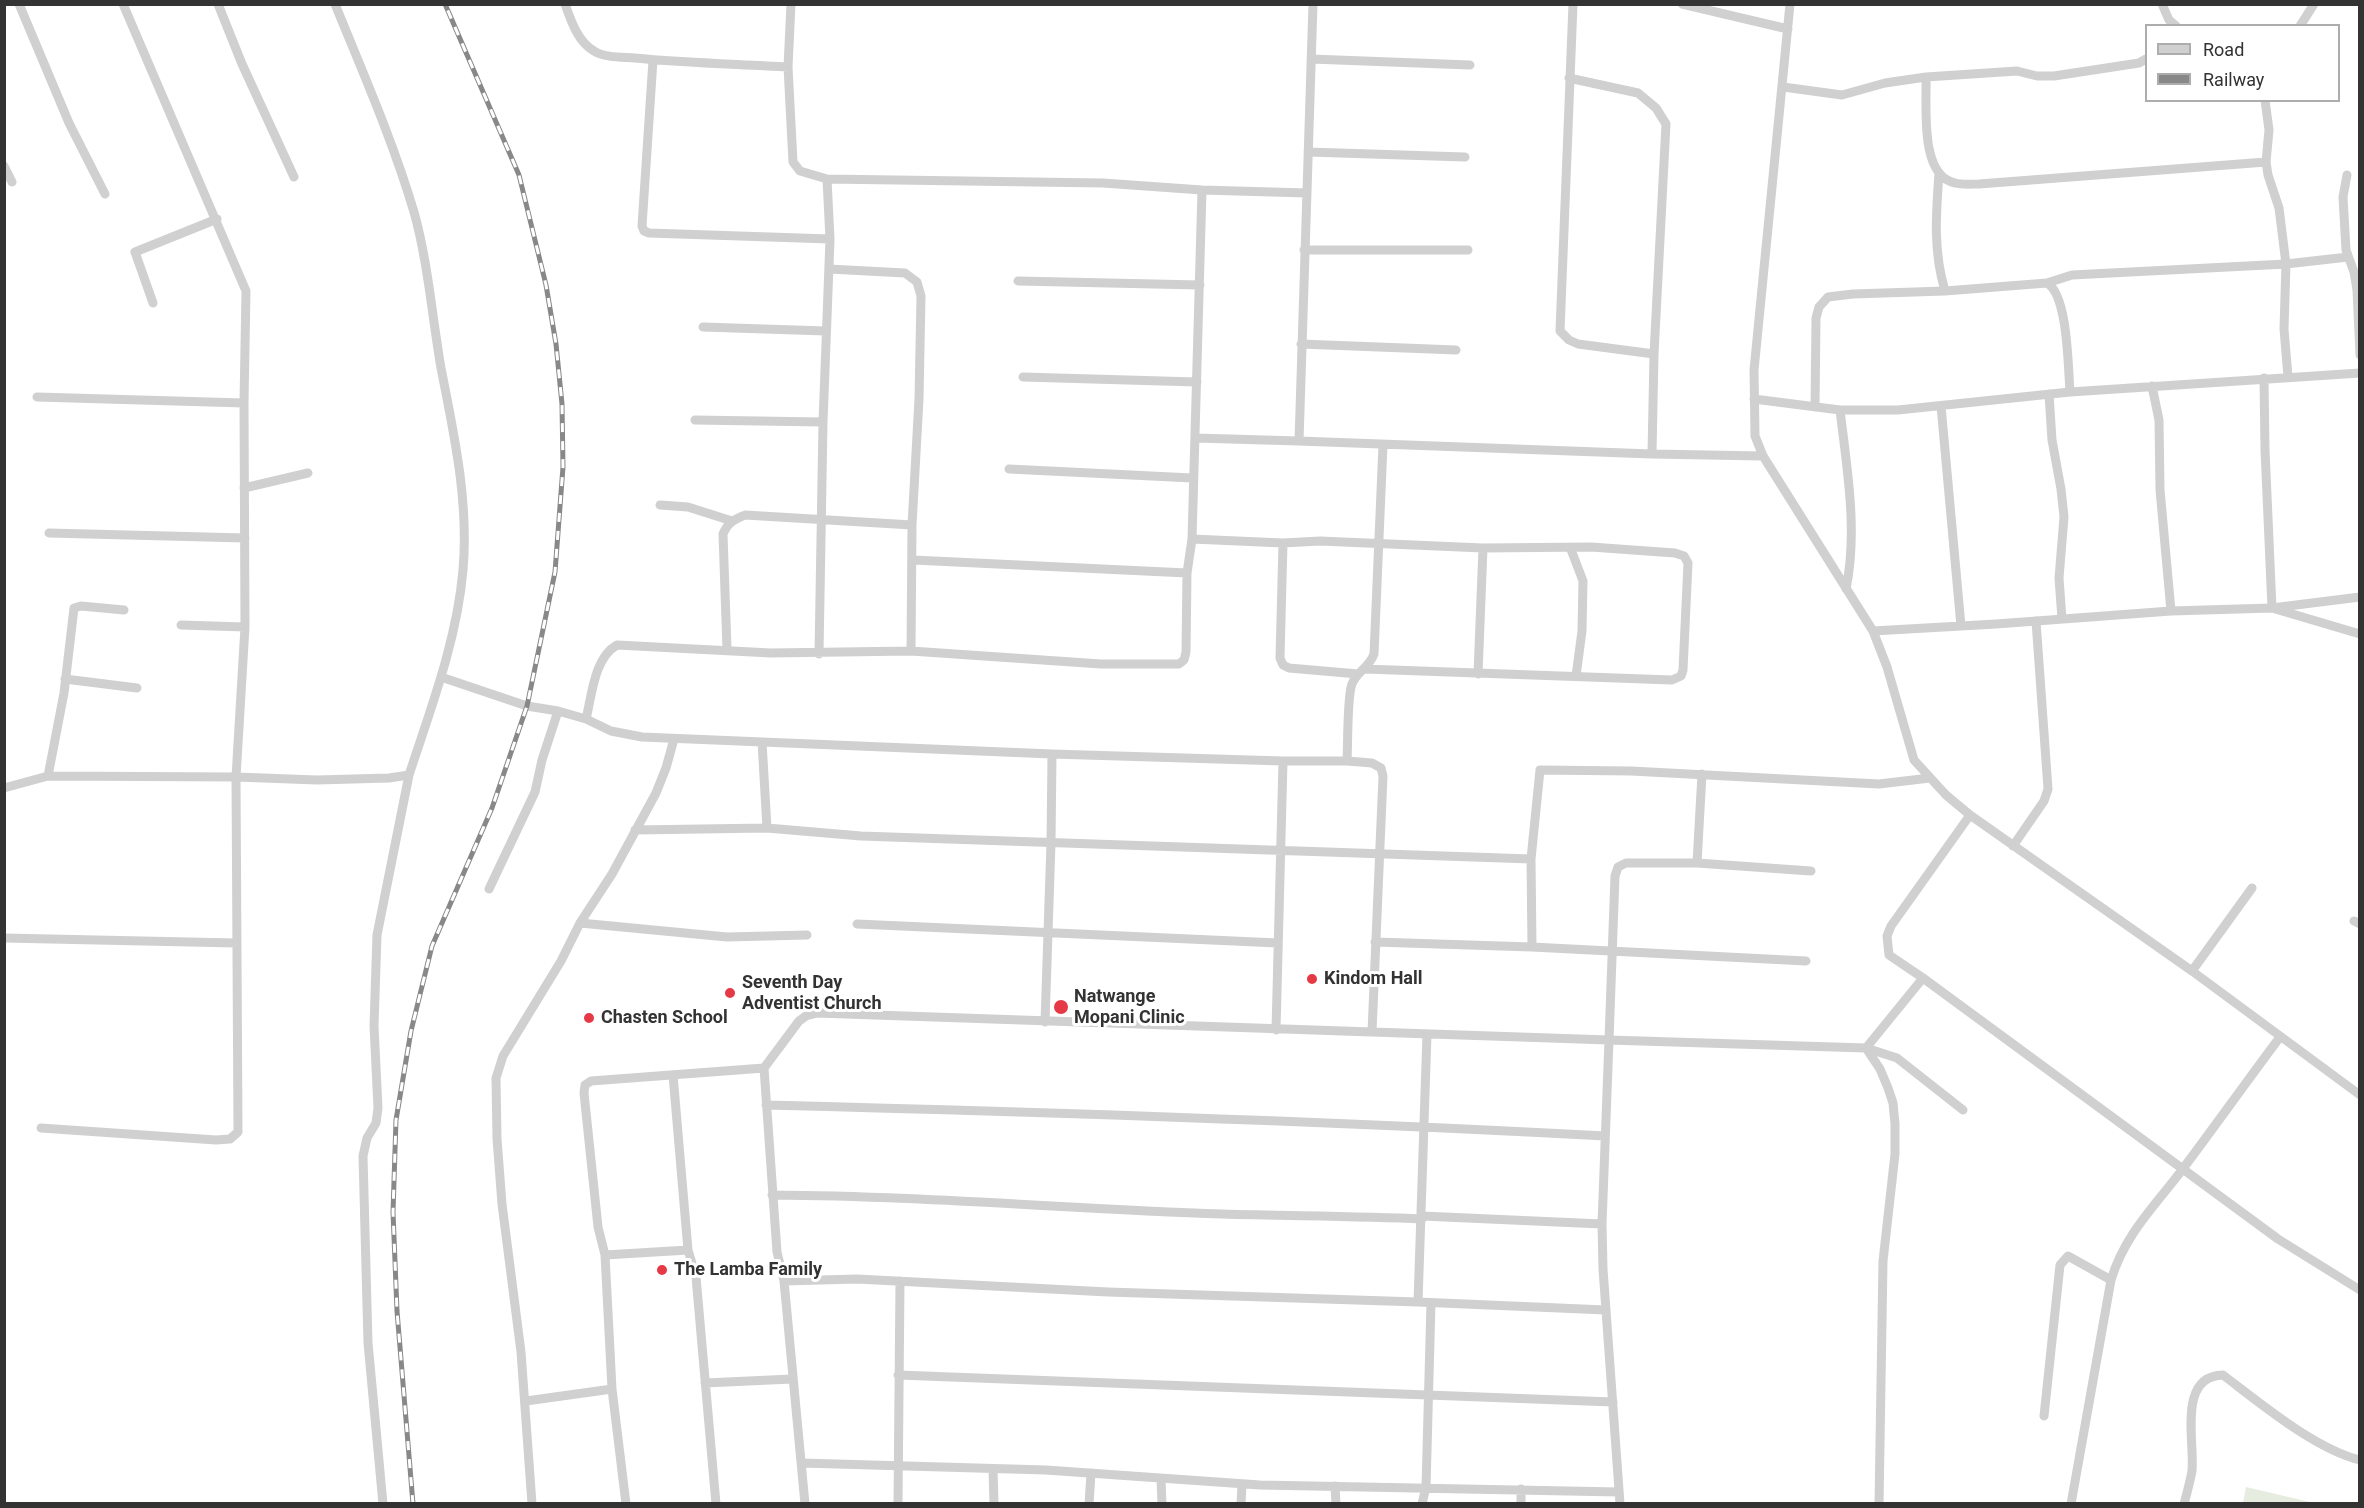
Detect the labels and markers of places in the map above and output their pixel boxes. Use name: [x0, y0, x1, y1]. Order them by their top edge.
place label: Kindom Hall: [1324, 968, 1423, 990]
place label: Seventh Day Adventist Church: [742, 972, 882, 1014]
marker: Kindom Hall: [1305, 972, 1319, 986]
marker: Seventh Day Adventist Church: [723, 986, 737, 1000]
place label: Natwange Mopani Clinic: [1074, 986, 1185, 1028]
marker: Natwange Mopani Clinic: [1052, 998, 1070, 1016]
place label: Chasten School: [601, 1007, 728, 1029]
marker: Chasten School: [582, 1011, 596, 1025]
place label: The Lamba Family: [674, 1259, 822, 1281]
marker: The Lamba Family: [655, 1263, 669, 1277]

